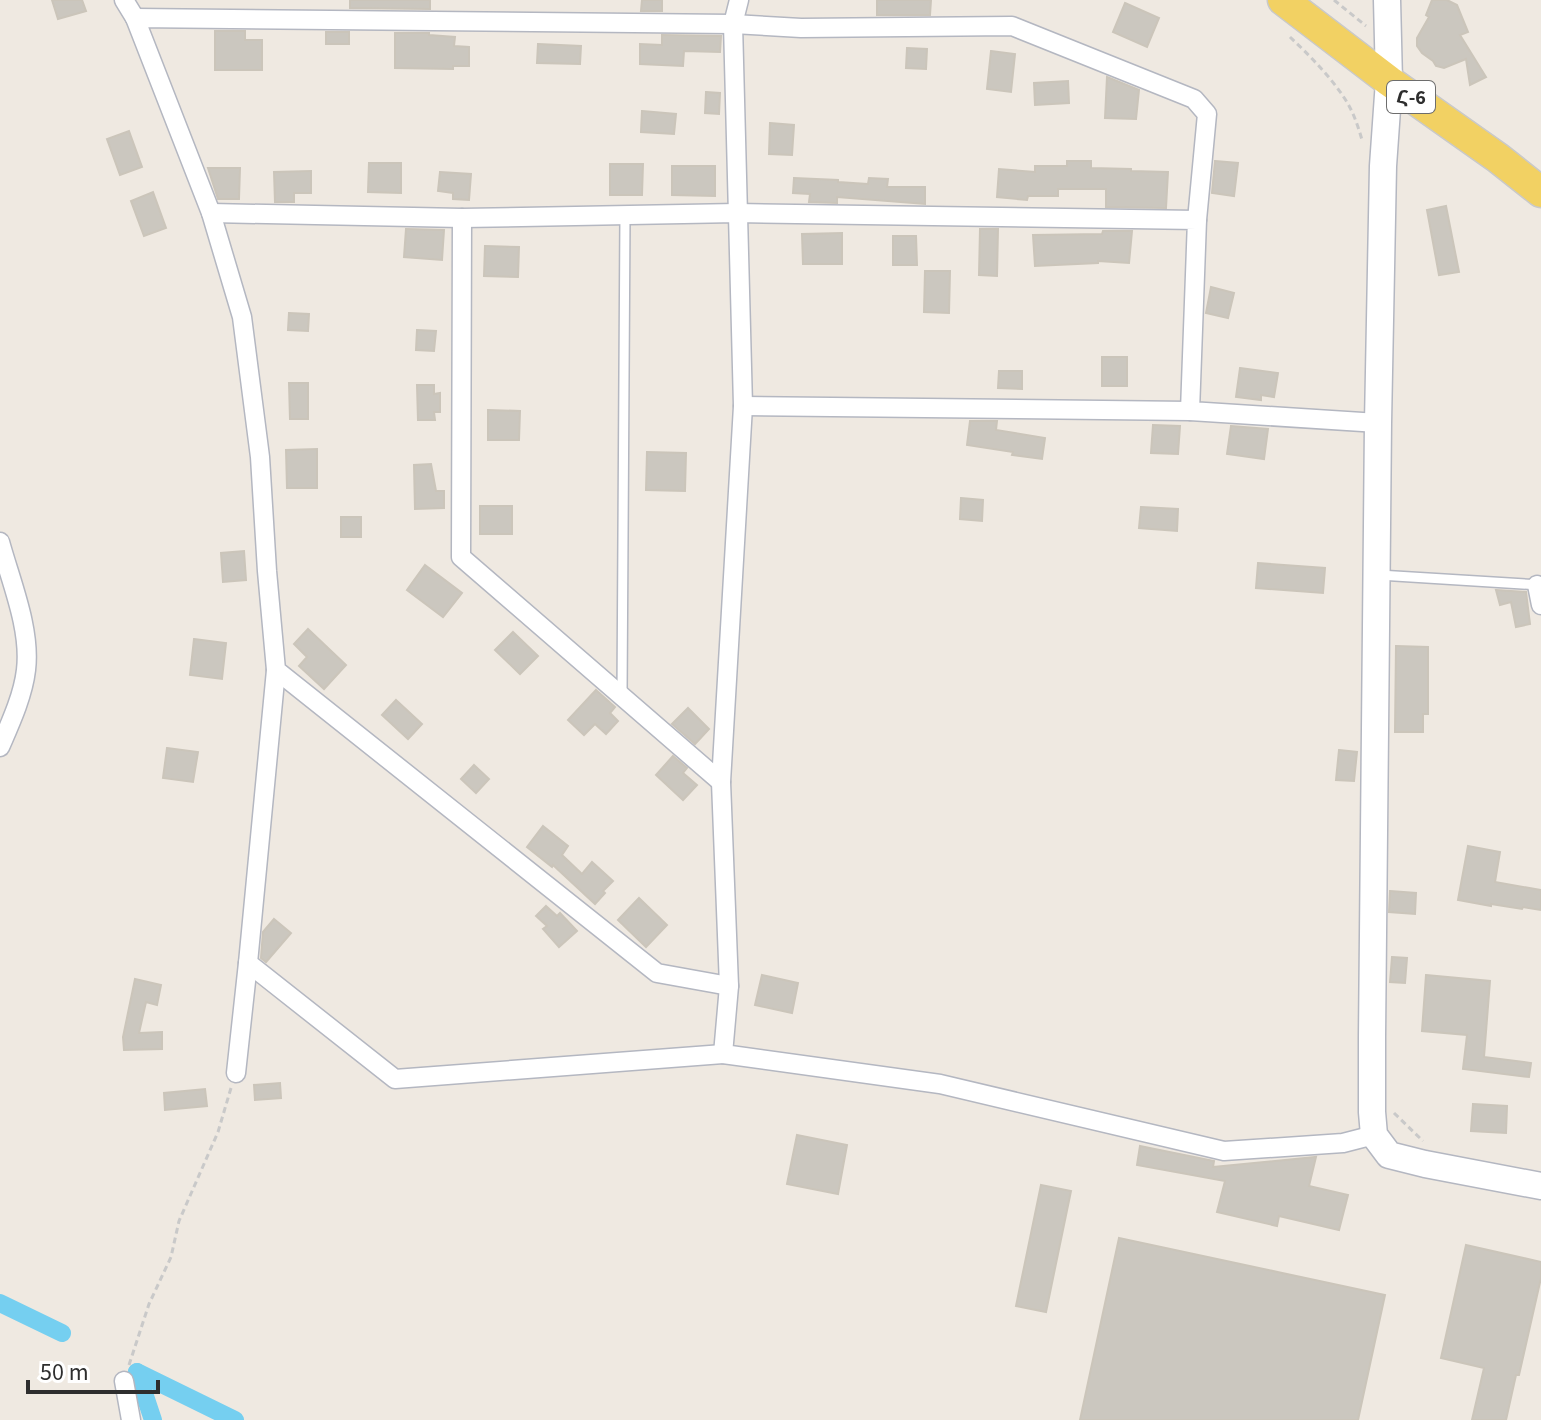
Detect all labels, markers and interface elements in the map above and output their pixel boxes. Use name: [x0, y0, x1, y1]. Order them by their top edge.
road number: Հ-6: [1387, 81, 1435, 113]
scale bar: [28, 1344, 158, 1394]
text: 50 m: [40, 1355, 89, 1390]

